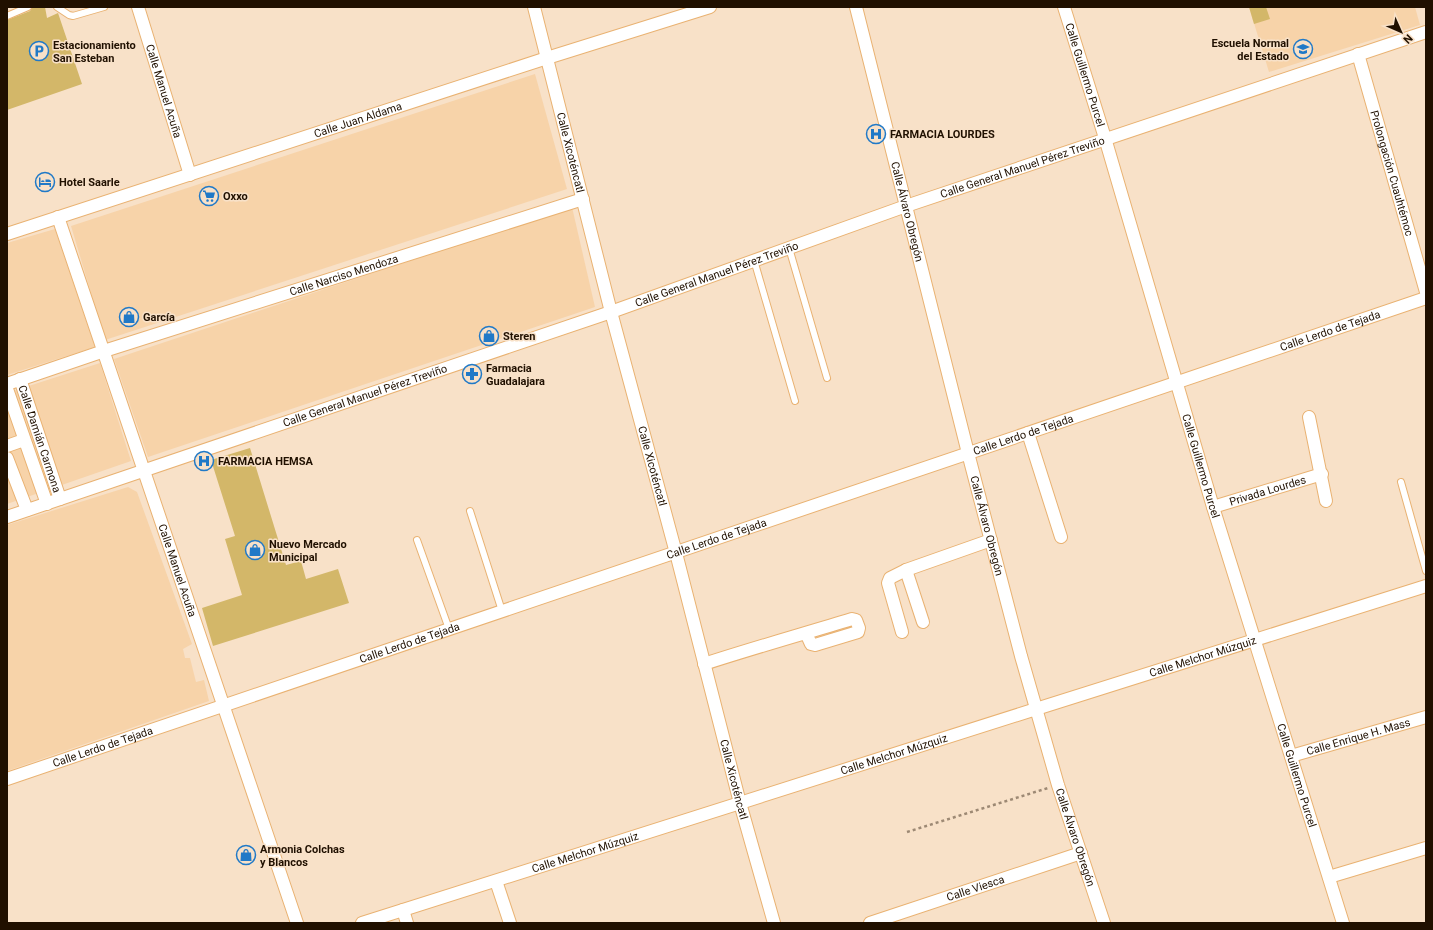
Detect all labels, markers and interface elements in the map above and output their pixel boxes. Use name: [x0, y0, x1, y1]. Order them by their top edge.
north arrow: [1381, 12, 1421, 52]
street label: Calle Guillermo Purcel: [1063, 21, 1108, 128]
text: N: [1400, 31, 1415, 46]
place label: Escuela Normal del Estado: [1211, 37, 1289, 63]
school or university icon: Escuela Normal del Estado: [1292, 38, 1314, 60]
place label: Estacionamiento San Esteban: [53, 39, 136, 65]
parking icon: Estacionamiento San Esteban: [28, 40, 50, 62]
street label: Calle Manuel Acuña: [143, 43, 185, 139]
street label: Calle Juan Aldama: [312, 99, 403, 140]
street label: Prolongación Cuauhtémoc: [1368, 109, 1416, 238]
street label: Calle Xicoténcatl: [554, 111, 587, 194]
hospital icon: FARMACIA LOURDES: [865, 123, 887, 145]
place label: FARMACIA LOURDES: [890, 128, 995, 141]
street label: Calle General Manuel Pérez Treviño: [939, 134, 1106, 201]
street label: Calle Álvaro Obregón: [889, 160, 926, 263]
hotel icon: Hotel Saarle: [34, 171, 56, 193]
place label: Hotel Saarle: [59, 176, 120, 189]
supermarket icon: Oxxo: [198, 185, 220, 207]
place label: Oxxo: [223, 190, 248, 203]
street label: Calle General Manuel Pérez Treviño: [633, 239, 800, 309]
street label: Calle Narciso Mendoza: [288, 252, 400, 298]
shop icon: García: [118, 306, 140, 328]
street label: Calle Lerdo de Tejada: [1278, 307, 1382, 354]
place label: García: [143, 311, 175, 324]
shop icon: Steren: [478, 325, 500, 347]
place label: Steren: [503, 330, 535, 343]
street label: Calle General Manuel Pérez Treviño: [281, 362, 449, 429]
place label: Farmacia Guadalajara: [486, 362, 545, 388]
pharmacy icon: Farmacia Guadalajara: [461, 363, 483, 385]
street label: Calle Damián Carmona: [16, 383, 64, 494]
street label: Calle Lerdo de Tejada: [971, 412, 1075, 458]
street label: Calle Guillermo Purcel: [1180, 412, 1223, 520]
street label: Calle Xicoténcatl: [636, 424, 670, 507]
hospital icon: FARMACIA HEMSA: [193, 450, 215, 472]
place label: FARMACIA HEMSA: [218, 455, 313, 468]
street label: Privada Lourdes: [1228, 473, 1308, 508]
street label: Calle Álvaro Obregón: [968, 474, 1006, 577]
street label: Calle Lerdo de Tejada: [665, 516, 768, 562]
street label: Calle Manuel Acuña: [156, 522, 199, 618]
place label: Nuevo Mercado Municipal: [269, 538, 347, 564]
shop icon: Nuevo Mercado Municipal: [244, 539, 266, 561]
street label: Calle Lerdo de Tejada: [358, 620, 461, 666]
street label: Calle Melchor Múzquiz: [1148, 633, 1258, 679]
street label: Calle Enrique H. Mass: [1305, 715, 1412, 758]
street label: Calle Guillermo Purcel: [1275, 722, 1319, 829]
street label: Calle Lerdo de Tejada: [51, 724, 155, 770]
street label: Calle Melchor Múzquiz: [839, 731, 949, 777]
street label: Calle Xicoténcatl: [717, 738, 751, 821]
street label: Calle Álvaro Obregón: [1053, 787, 1098, 888]
street label: Calle Melchor Múzquiz: [530, 829, 641, 875]
place label: Armonia Colchas y Blancos: [260, 843, 345, 869]
shop icon: Armonia Colchas y Blancos: [235, 844, 257, 866]
street label: Calle Viesca: [945, 872, 1006, 904]

